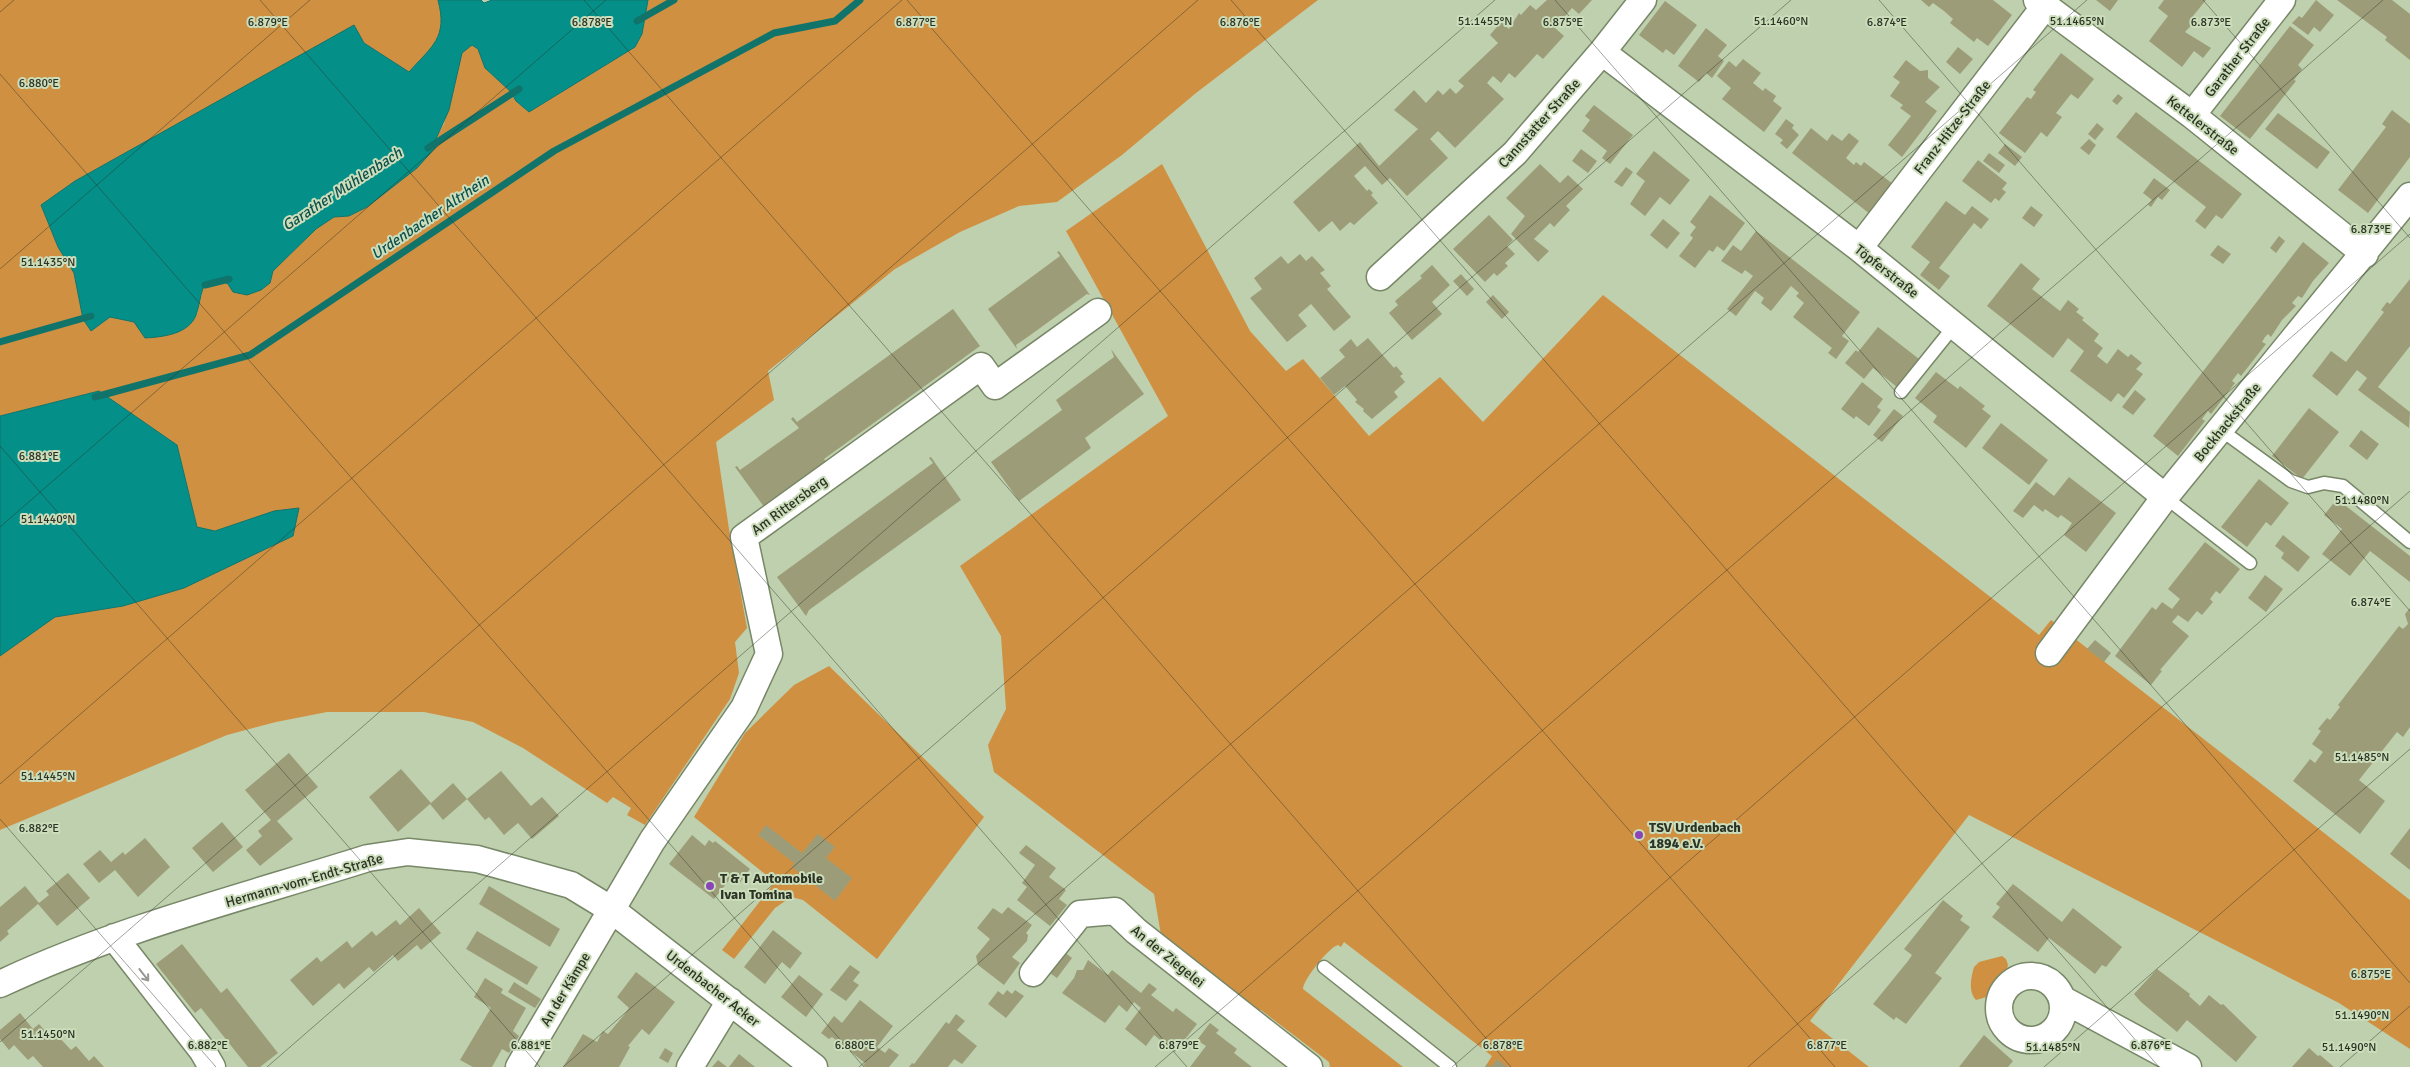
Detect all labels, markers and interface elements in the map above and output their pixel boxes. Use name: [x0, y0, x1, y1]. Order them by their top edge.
text: 51.1455°N: [1458, 14, 1512, 29]
text: 51.1460°N: [1754, 14, 1808, 29]
text: 51.1465°N: [2050, 14, 2104, 29]
street label: Garather Straße: [2201, 14, 2274, 101]
text: 6.879°E: [248, 15, 288, 30]
text: 6.878°E: [572, 15, 612, 30]
text: 6.877°E: [896, 15, 936, 30]
text: 6.876°E: [1220, 15, 1260, 30]
text: 6.875°E: [1543, 15, 1583, 30]
text: 6.874°E: [1867, 15, 1907, 30]
text: 6.873°E: [2191, 15, 2231, 30]
street label: Cannstatter Straße: [1495, 75, 1584, 171]
text: 6.880°E: [19, 76, 59, 91]
street label: Franz-Hitze-Straße: [1910, 77, 1994, 178]
street label: Kettelerstraße: [2163, 92, 2242, 159]
water label: Garather Mühlenbach: [279, 143, 406, 234]
water label: Urdenbacher Altrhein: [368, 171, 493, 263]
text: 6.873°E: [2351, 222, 2391, 237]
street label: Töpferstraße: [1851, 241, 1922, 302]
text: 51.1435°N: [21, 255, 75, 270]
street label: Bockhackstraße: [2190, 379, 2264, 465]
text: 6.881°E: [19, 449, 59, 464]
street label: Am Rittersberg: [748, 472, 831, 539]
text: 51.1480°N: [2335, 493, 2389, 508]
text: 51.1440°N: [21, 512, 75, 527]
text: 6.874°E: [2351, 595, 2391, 610]
text: 51.1485°N: [2335, 750, 2389, 765]
text: 51.1445°N: [21, 769, 75, 784]
place label: TSV Urdenbach 1894 e.V.: [1649, 819, 1741, 852]
text: 6.882°E: [19, 821, 59, 836]
marker: TSV Urdenbach 1894 e.V.: [1633, 829, 1645, 841]
street label: Hermann-vom-Endt-Straße: [223, 850, 385, 911]
place label: T & T Automobile Ivan Tomina: [720, 870, 823, 903]
marker: T & T Automobile Ivan Tomina: [704, 880, 716, 892]
street label: An der Ziegelei: [1127, 922, 1208, 991]
street label: Urdenbacher Acker: [662, 947, 764, 1031]
street label: An der Kämpe: [537, 949, 594, 1029]
text: 6.875°E: [2351, 967, 2391, 982]
one-way arrow: [138, 968, 149, 981]
text: 51.1490°N: [2335, 1008, 2389, 1023]
text: 51.1450°N: [21, 1027, 75, 1042]
text: 6.882°E: [188, 1038, 228, 1053]
text: 6.881°E: [511, 1038, 551, 1053]
text: 6.880°E: [835, 1038, 875, 1053]
text: 6.879°E: [1159, 1038, 1199, 1053]
text: 6.878°E: [1483, 1038, 1523, 1053]
text: 6.877°E: [1807, 1038, 1847, 1053]
text: 6.876°E: [2131, 1038, 2171, 1053]
text: 51.1485°N: [2026, 1040, 2080, 1055]
text: 51.1490°N: [2322, 1040, 2376, 1055]

